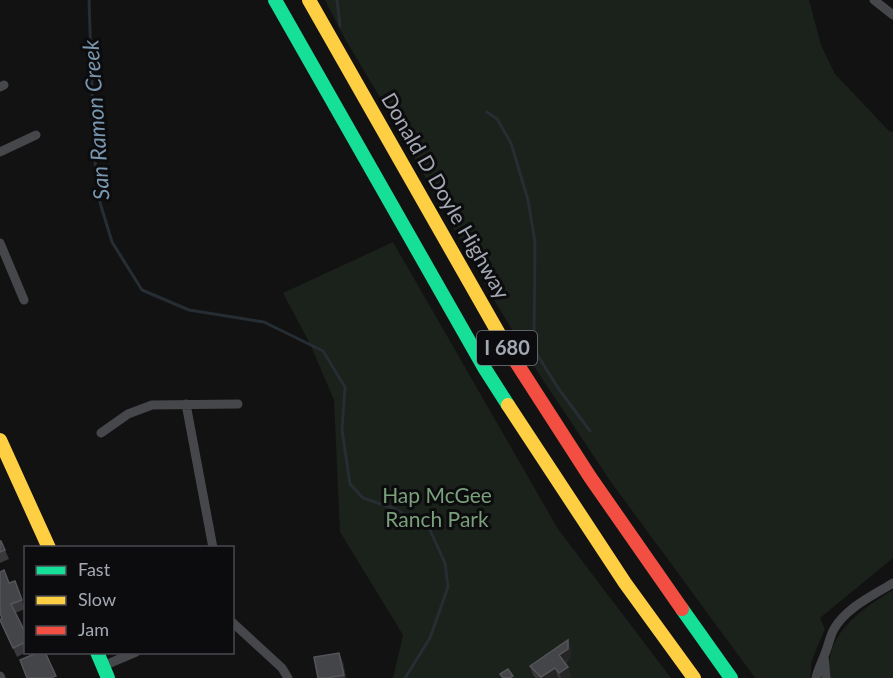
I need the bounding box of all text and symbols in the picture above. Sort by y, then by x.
water label: San Ramon Creek [76,39,115,201]
street label: Donald D Doyle Highway [377,88,516,303]
road number: I 680 [477,331,537,365]
park label: Hap McGee Ranch Park [382,482,492,531]
legend [24,546,234,654]
text: Fast [78,558,111,580]
text: Slow [78,588,116,610]
text: Jam [78,618,109,640]

